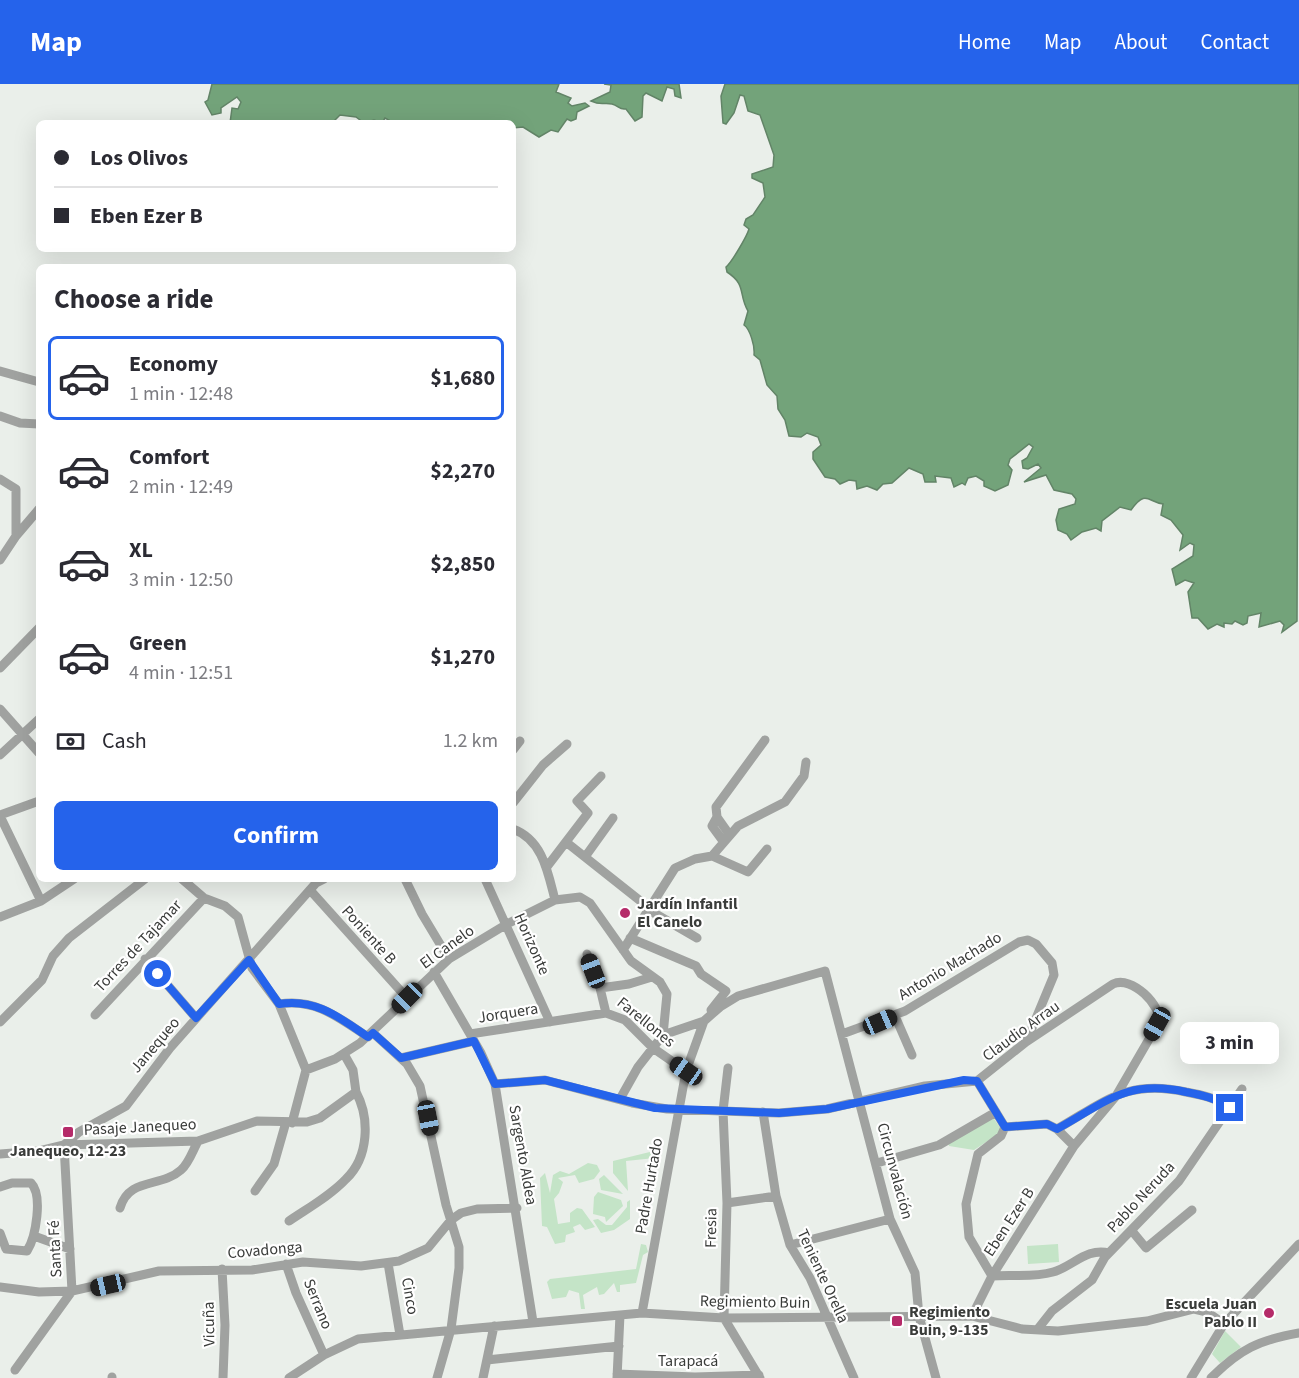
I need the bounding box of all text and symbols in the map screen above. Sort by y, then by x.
text: Map [30,22,82,62]
text: Home [958,27,1011,57]
text: Map [1044,27,1082,57]
text: About [1115,27,1167,57]
text: Contact [1200,27,1269,57]
text: Los Olivos [90,142,188,174]
text: Eben Ezer B [90,200,203,232]
text: Choose a ride [54,280,214,319]
text: Economy [129,348,218,380]
icon: car [57,351,111,405]
text: $1,680 [430,362,495,394]
text: 1 min · 12:48 [129,380,233,408]
text: Comfort [129,441,210,473]
icon: car [57,444,111,498]
text: $2,270 [430,455,495,487]
text: 2 min · 12:49 [129,473,233,501]
text: XL [129,534,153,566]
icon: car [57,537,111,591]
text: $2,850 [430,548,495,580]
text: 3 min · 12:50 [129,566,233,594]
text: Green [129,627,187,659]
icon: car [57,630,111,684]
text: $1,270 [430,641,495,673]
text: 4 min · 12:51 [129,659,233,687]
icon: cash [54,725,87,758]
text: Cash [102,725,147,757]
text: 1.2 km [443,727,498,755]
button: Confirm [54,801,498,870]
place label: Jardín Infantil El Canelo [637,893,738,933]
street label: Torres de Tajamar [89,895,187,997]
street label: Poniente B [337,901,401,969]
marker: Jardín Infantil El Canelo [618,906,632,920]
street label: Horizonte [509,909,555,979]
street label: El Canelo [415,920,479,974]
street label: Antonio Machado [894,926,1006,1006]
car [578,951,608,991]
route start [144,960,171,987]
car [388,979,426,1017]
street label: Farellones [612,992,680,1052]
street label: Claudio Arrau [978,995,1064,1067]
street label: Jorquera [476,997,540,1029]
car [1140,1004,1174,1044]
car [860,1007,900,1037]
street label: Janequeo [125,1012,185,1078]
callout: 3 min [1180,1021,1280,1063]
text: 3 min [1205,1029,1254,1057]
car [666,1053,706,1089]
route end [1216,1094,1243,1121]
car [416,1099,440,1137]
street label: Sargento Aldea [503,1103,543,1207]
street label: Pasaje Janequeo [83,1113,197,1141]
street label: Circunvalación [872,1120,918,1222]
marker: Janequeo, 12-23 [61,1125,75,1139]
street label: Padre Hurtado [630,1136,668,1236]
place label: Janequeo, 12-23 [10,1140,126,1162]
street label: Pablo Neruda [1102,1156,1180,1238]
street label: Eben Ezer B [978,1183,1040,1261]
street label: Fresia [700,1208,722,1248]
street label: Santa Fé [43,1220,67,1278]
street label: Teniente Orella [792,1225,854,1327]
street label: Covadonga [227,1236,303,1264]
car [88,1272,128,1298]
street label: Serrano [298,1275,338,1333]
street label: Cinco [396,1276,424,1316]
street label: Regimiento Buin [700,1290,810,1314]
place label: Escuela Juan Pablo II [1165,1293,1257,1333]
street label: Vicuña [198,1301,220,1347]
place label: Regimiento Buin, 9-135 [909,1301,990,1341]
marker: Escuela Juan Pablo II [1262,1306,1276,1320]
marker: Regimiento Buin, 9-135 [890,1314,904,1328]
street label: Tarapacá [658,1350,718,1372]

